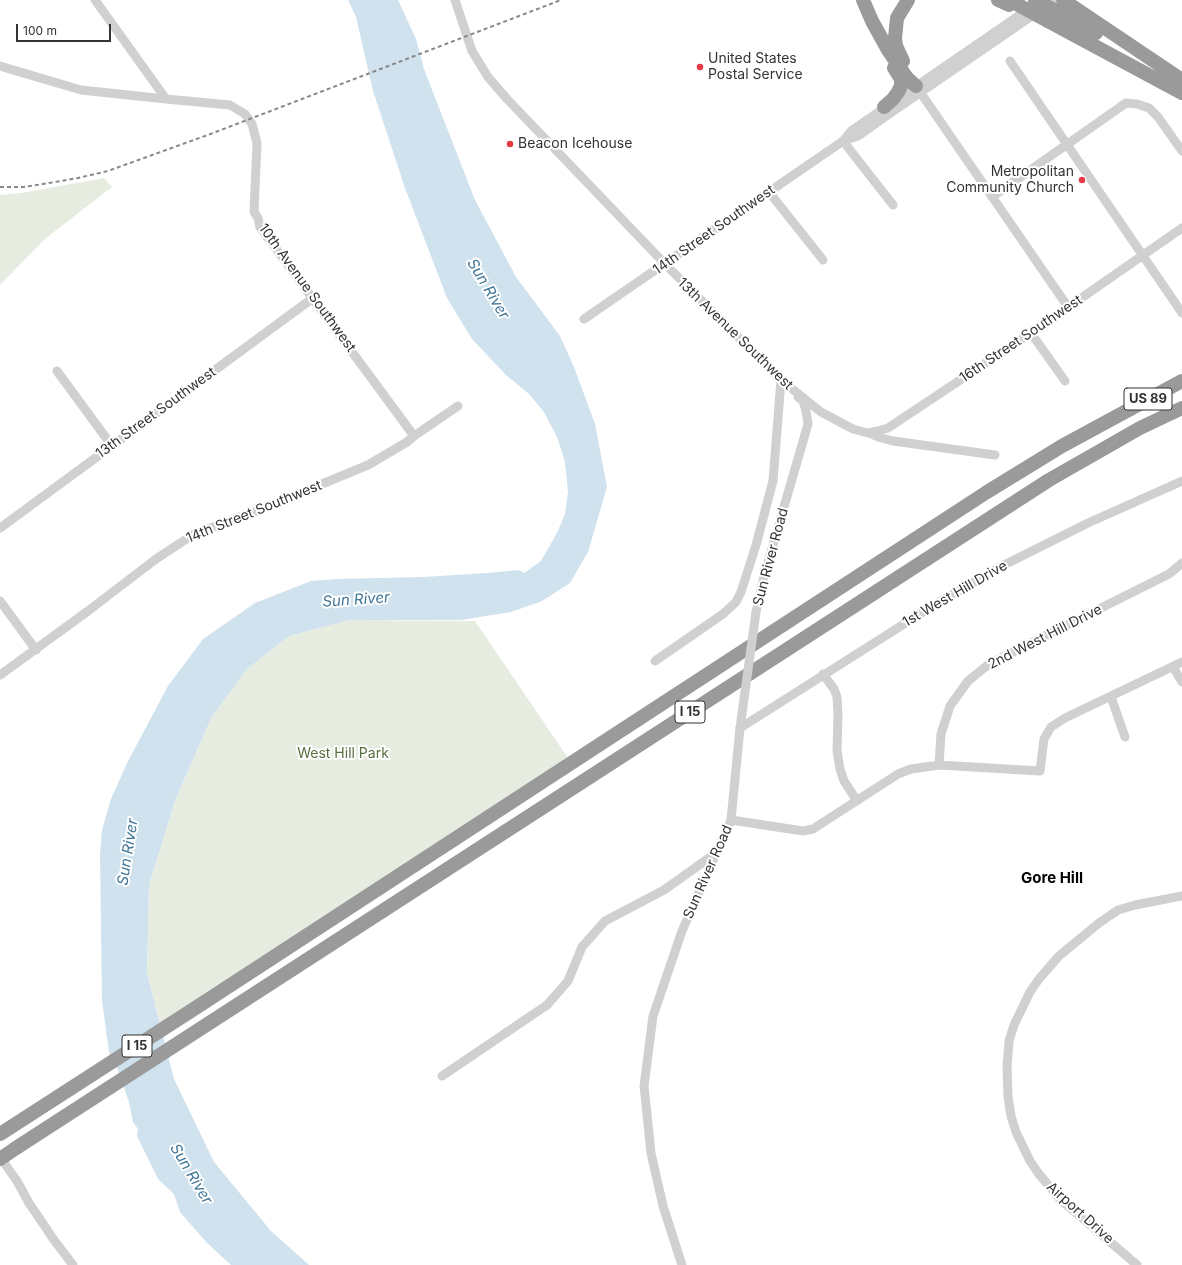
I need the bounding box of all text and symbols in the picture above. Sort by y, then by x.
scale bar [18,16,113,42]
text: 100 m [23,23,57,38]
place label: United States Postal Service [708,51,803,84]
marker: United States Postal Service [695,62,705,72]
place label: Beacon Icehouse [518,136,632,152]
marker: Beacon Icehouse [505,139,515,149]
place label: Metropolitan Community Church [946,164,1074,196]
marker: Metropolitan Community Church [1077,175,1087,185]
street label: 14th Street Southwest [650,182,778,278]
street label: 10th Avenue Southwest [255,221,359,355]
water label: Sun River [463,256,513,322]
street label: 13th Avenue Southwest [674,274,796,394]
street label: 16th Street Southwest [956,292,1086,386]
street label: 13th Street Southwest [93,364,219,462]
road number: US 89 [1124,388,1172,410]
street label: 14th Street Southwest [184,477,324,547]
street label: Sun River Road [750,506,792,608]
street label: 1st West Hill Drive [900,557,1010,631]
water label: Sun River [322,589,390,611]
street label: 2nd West Hill Drive [985,601,1105,673]
road number: I 15 [675,701,705,723]
park label: West Hill Park [297,746,389,762]
water label: Sun River [114,817,142,887]
street label: Sun River Road [680,823,736,921]
district label: Gore Hill [1021,869,1083,887]
road number: I 15 [122,1035,152,1057]
water label: Sun River [166,1141,216,1207]
street label: Airport Drive [1043,1179,1117,1247]

